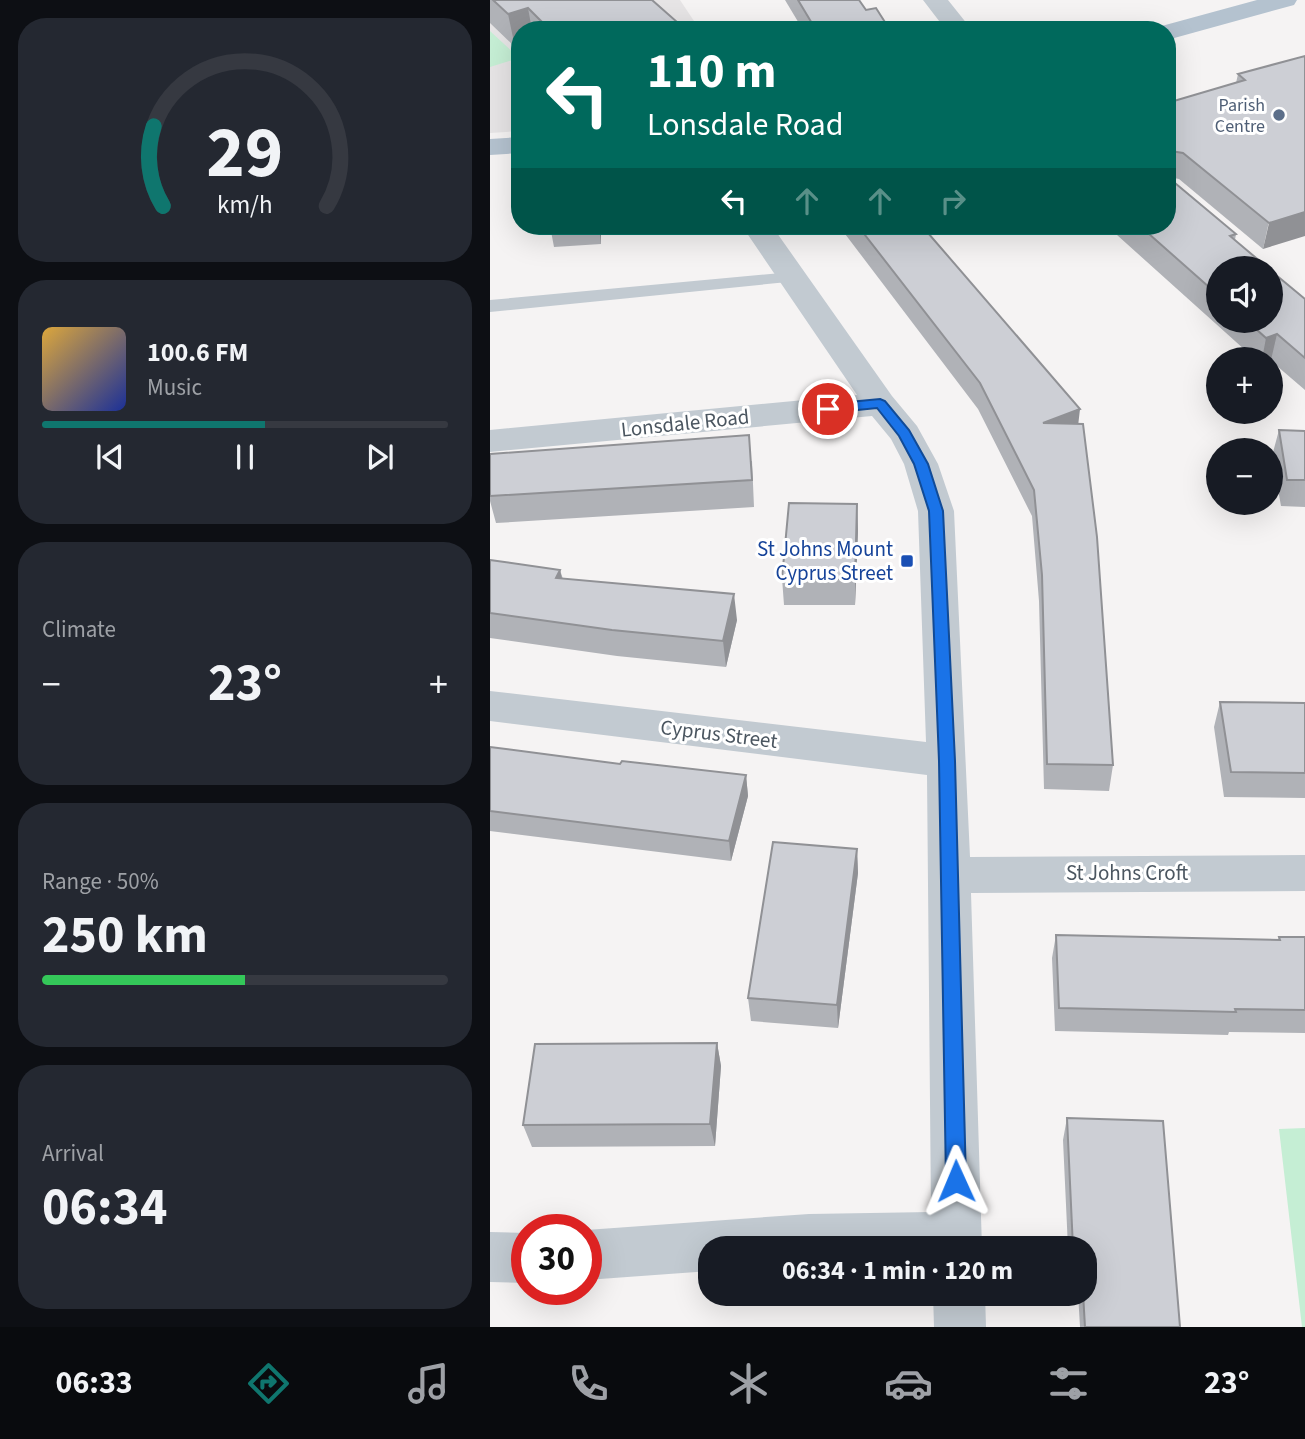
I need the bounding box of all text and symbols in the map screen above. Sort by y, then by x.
text: 110 m [647,37,776,107]
icon: left [532,49,623,140]
place label: Parish Centre [1215,93,1265,139]
text: 29 [207,101,283,205]
text: Lonsdale Road [647,102,843,148]
marker: Parish Centre [1271,107,1287,123]
icon: left [715,182,753,220]
icon: ahead [788,182,826,220]
icon: ahead [861,182,899,220]
icon: right [934,182,972,220]
text: km/h [217,187,273,223]
map controls [1206,256,1283,515]
button: sound [1206,256,1283,333]
text: 100.6 FM [147,334,248,371]
button: + [1206,347,1283,424]
text: Music [147,371,202,404]
pin [798,379,858,439]
icon: arrive [809,390,847,428]
street label: Lonsdale Road [619,401,751,445]
icon: previous [91,438,129,476]
icon: pause [226,438,264,476]
icon: next [361,438,399,476]
button: − [1206,438,1283,515]
place label: St Johns Mount Cyprus Street [757,534,893,588]
marker: St Johns Mount Cyprus Street [899,553,915,569]
text: Climate [42,613,116,646]
text: 23° [208,647,282,721]
text: − [42,658,61,712]
text: + [429,658,448,712]
street label: Cyprus Street [659,712,779,756]
street label: St Johns Croft [1066,858,1189,888]
text: Range · 50% [42,865,159,898]
text: 250 km [42,899,208,973]
text: Arrival [42,1137,104,1170]
position arrow [919,1144,993,1218]
text: 06:34 [42,1171,167,1245]
speed limit sign: 30 [511,1214,602,1305]
text: 06:34 · 1 min · 120 m [782,1252,1013,1289]
icon: directions [244,1359,293,1408]
icon: music [404,1359,453,1408]
icon: phone [564,1359,613,1408]
icon: climate [724,1359,773,1408]
icon: car [884,1359,933,1408]
icon: filters [1044,1359,1093,1408]
text: 06:33 [56,1360,133,1406]
text: 23° [1204,1360,1249,1406]

